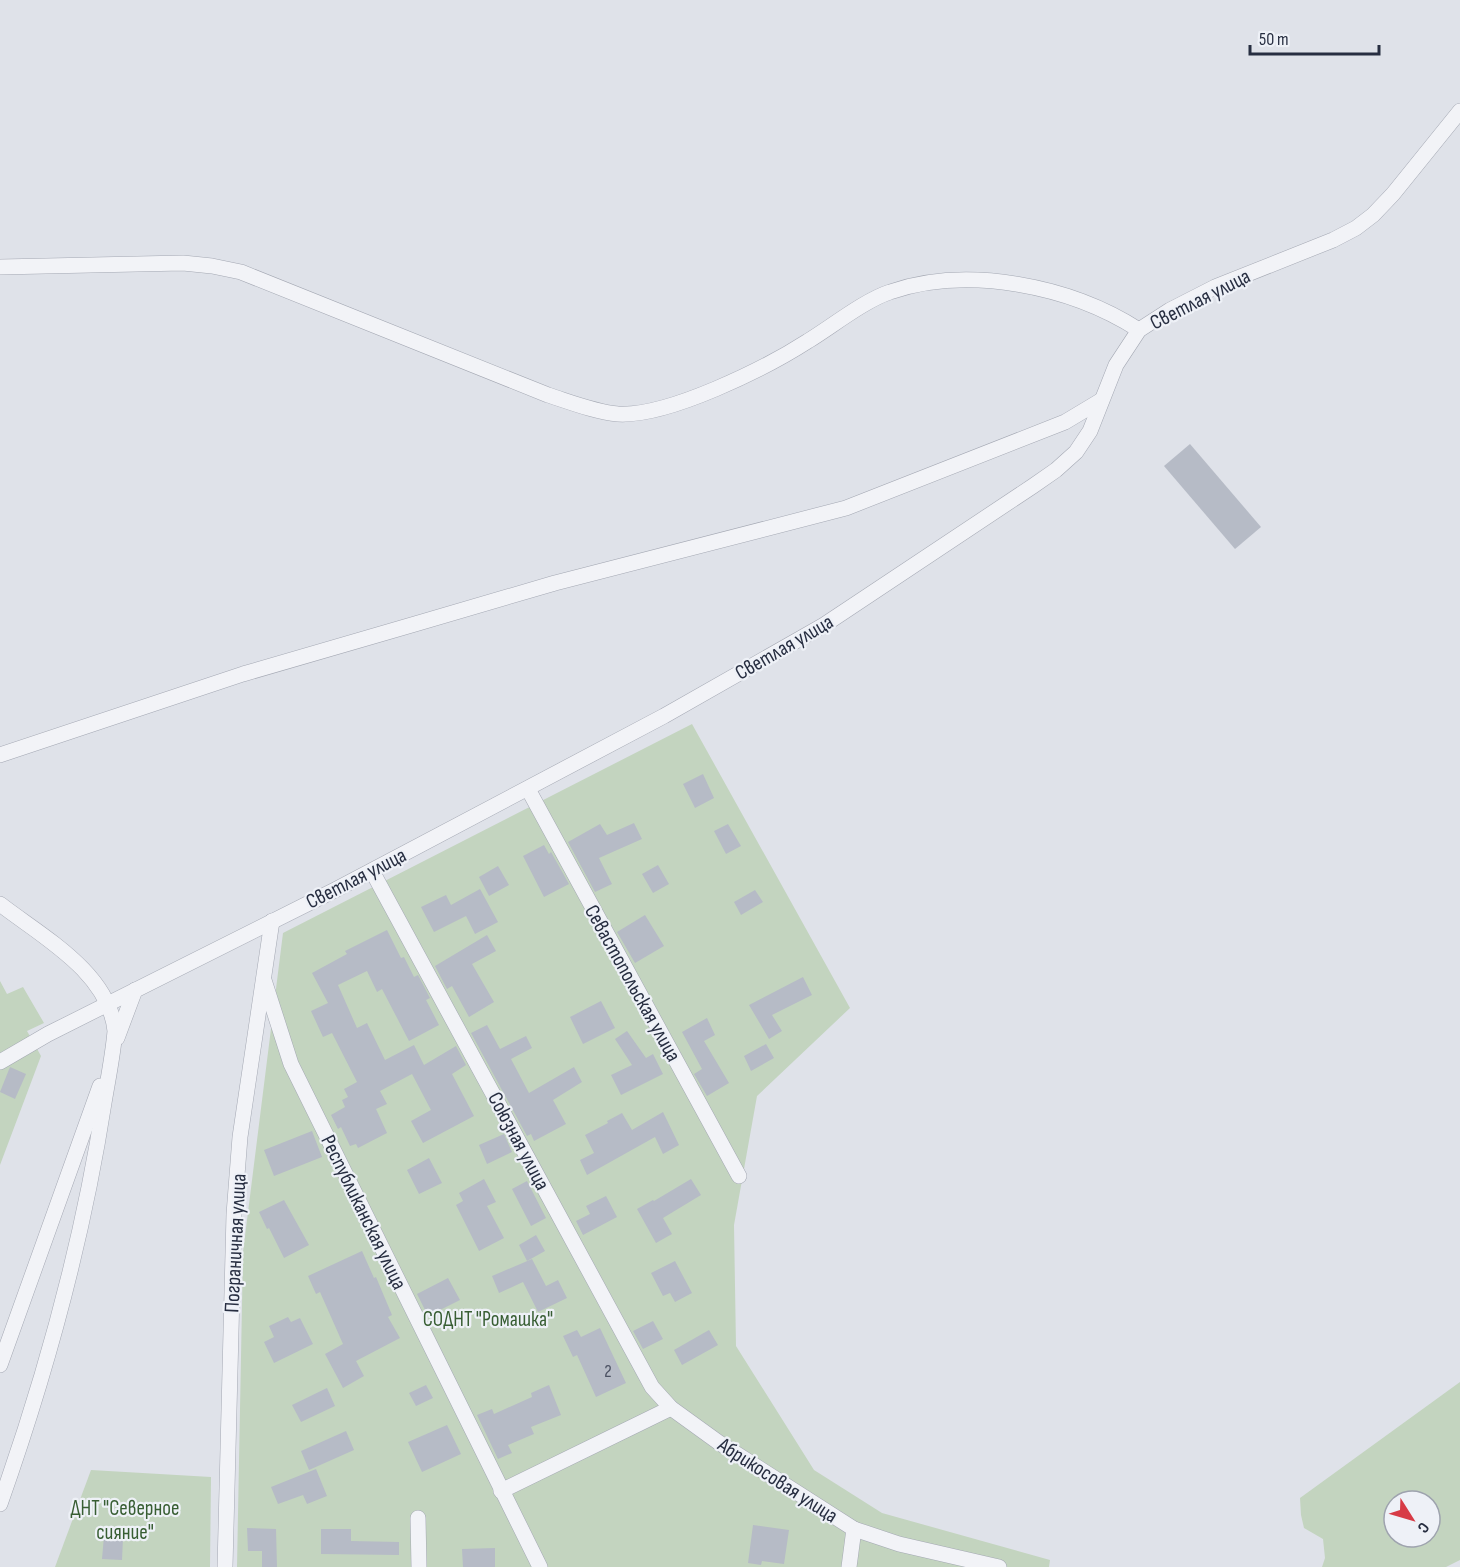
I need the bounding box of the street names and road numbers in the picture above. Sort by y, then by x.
street label: Светлая улица [1146,264,1255,335]
street label: Светлая улица [731,609,838,686]
street label: Светлая улица [302,843,411,914]
street label: Севастопольская улица [579,900,686,1066]
street label: Союзная улица [482,1088,555,1195]
street label: Республиканская улица [315,1131,412,1294]
street label: Пограничная улица [219,1173,252,1313]
street label: Абрикосовая улица [712,1432,842,1528]

